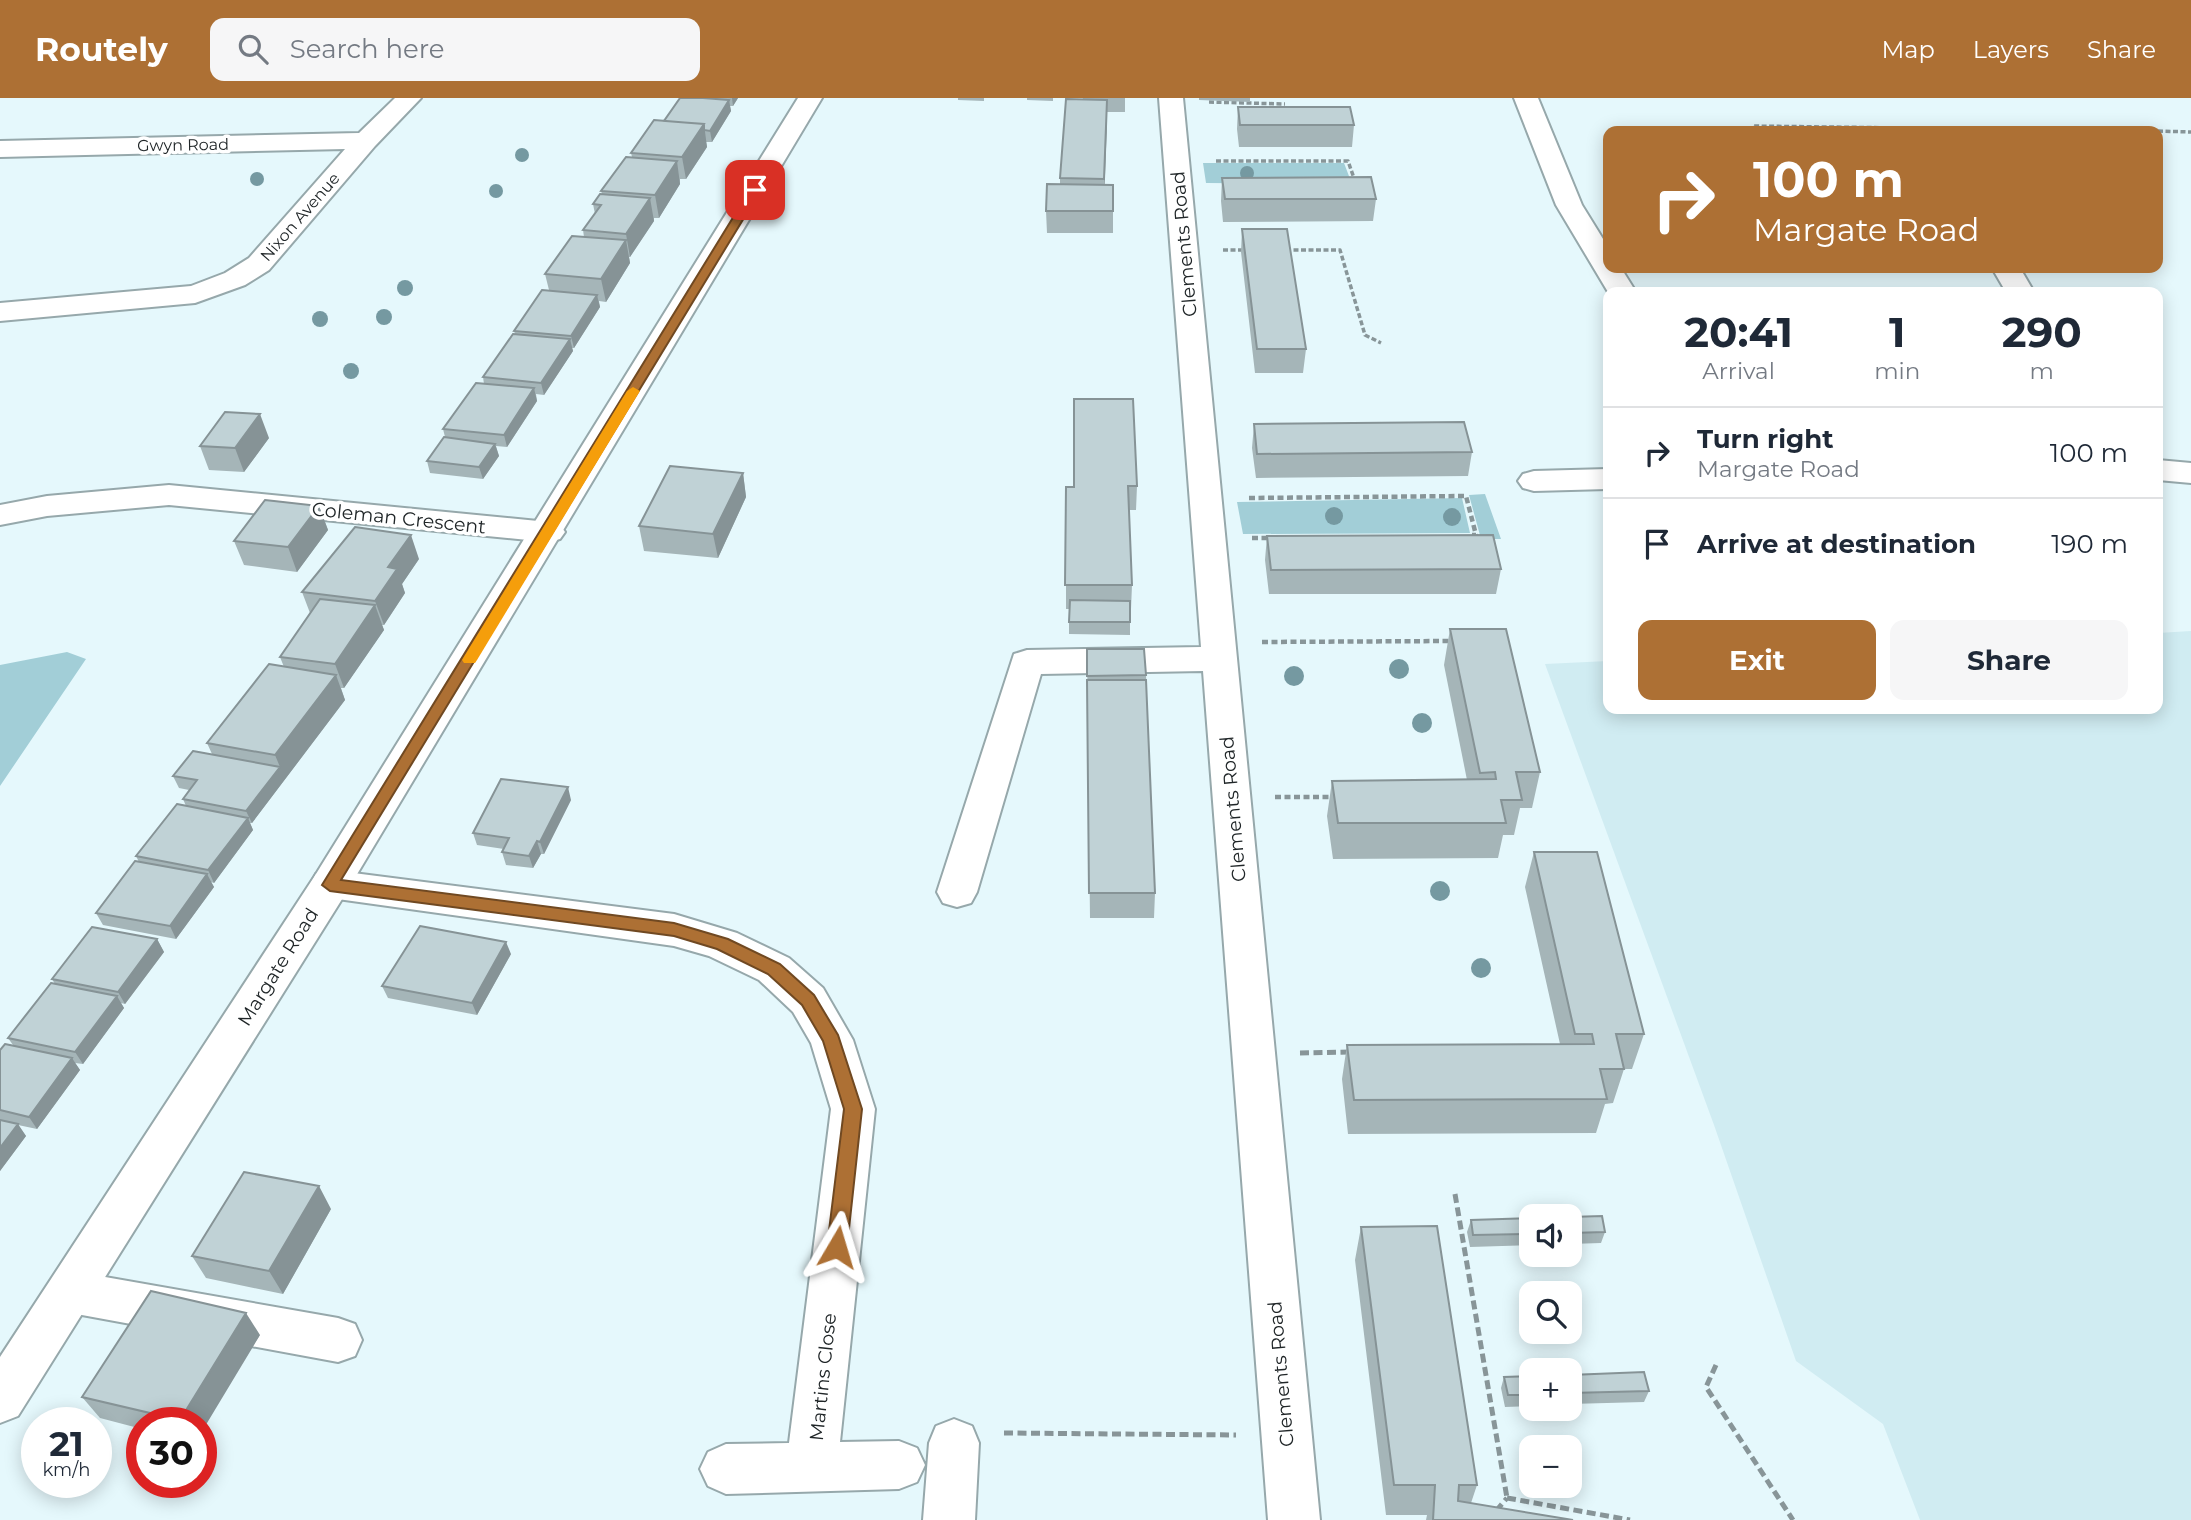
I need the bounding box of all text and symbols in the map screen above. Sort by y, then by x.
search box [210,18,700,81]
text: Routely [35,29,168,69]
icon: search [234,30,272,68]
text: Search here [290,33,445,65]
text: Map [1881,35,1935,64]
text: Layers [1973,35,2049,64]
text: Share [2087,35,2156,64]
street label: Gwyn Road [137,135,229,155]
text: 100 m [1753,150,1904,209]
icon: right [1638,154,1729,245]
pin [725,160,785,220]
street label: Nixon Avenue [256,169,344,265]
street label: Clements Road [1166,170,1202,318]
icon: arrive [736,171,774,209]
text: Margate Road [1753,210,1979,249]
text: 20:41 [1684,306,1793,358]
text: 1 [1889,306,1906,358]
text: 290 [2002,306,2082,358]
text: Arrival [1702,357,1775,385]
text: min [1874,357,1920,385]
text: m [2029,357,2054,385]
text: Turn right [1697,423,1833,455]
icon: right [1638,434,1676,472]
text: 100 m [2050,437,2128,469]
text: Margate Road [1697,455,1860,483]
street label: Coleman Crescent [311,497,487,539]
icon: arrive [1638,525,1676,563]
text: Arrive at destination [1697,528,1976,560]
text: 190 m [2051,528,2128,560]
button: Exit [1638,620,1876,700]
button: Share [1890,620,2128,700]
street label: Clements Road [1215,735,1251,883]
street label: Margate Road [233,904,323,1030]
map controls [1519,1204,1582,1498]
button: sound [1519,1204,1582,1267]
position arrow [800,1210,874,1284]
button: search [1519,1281,1582,1344]
street label: Clements Road [1263,1300,1299,1448]
street label: Martins Close [805,1312,841,1442]
button: + [1519,1358,1582,1421]
speed limit sign: 30 [126,1407,217,1498]
text: 21 [49,1422,84,1465]
button: − [1519,1435,1582,1498]
text: km/h [42,1459,91,1481]

